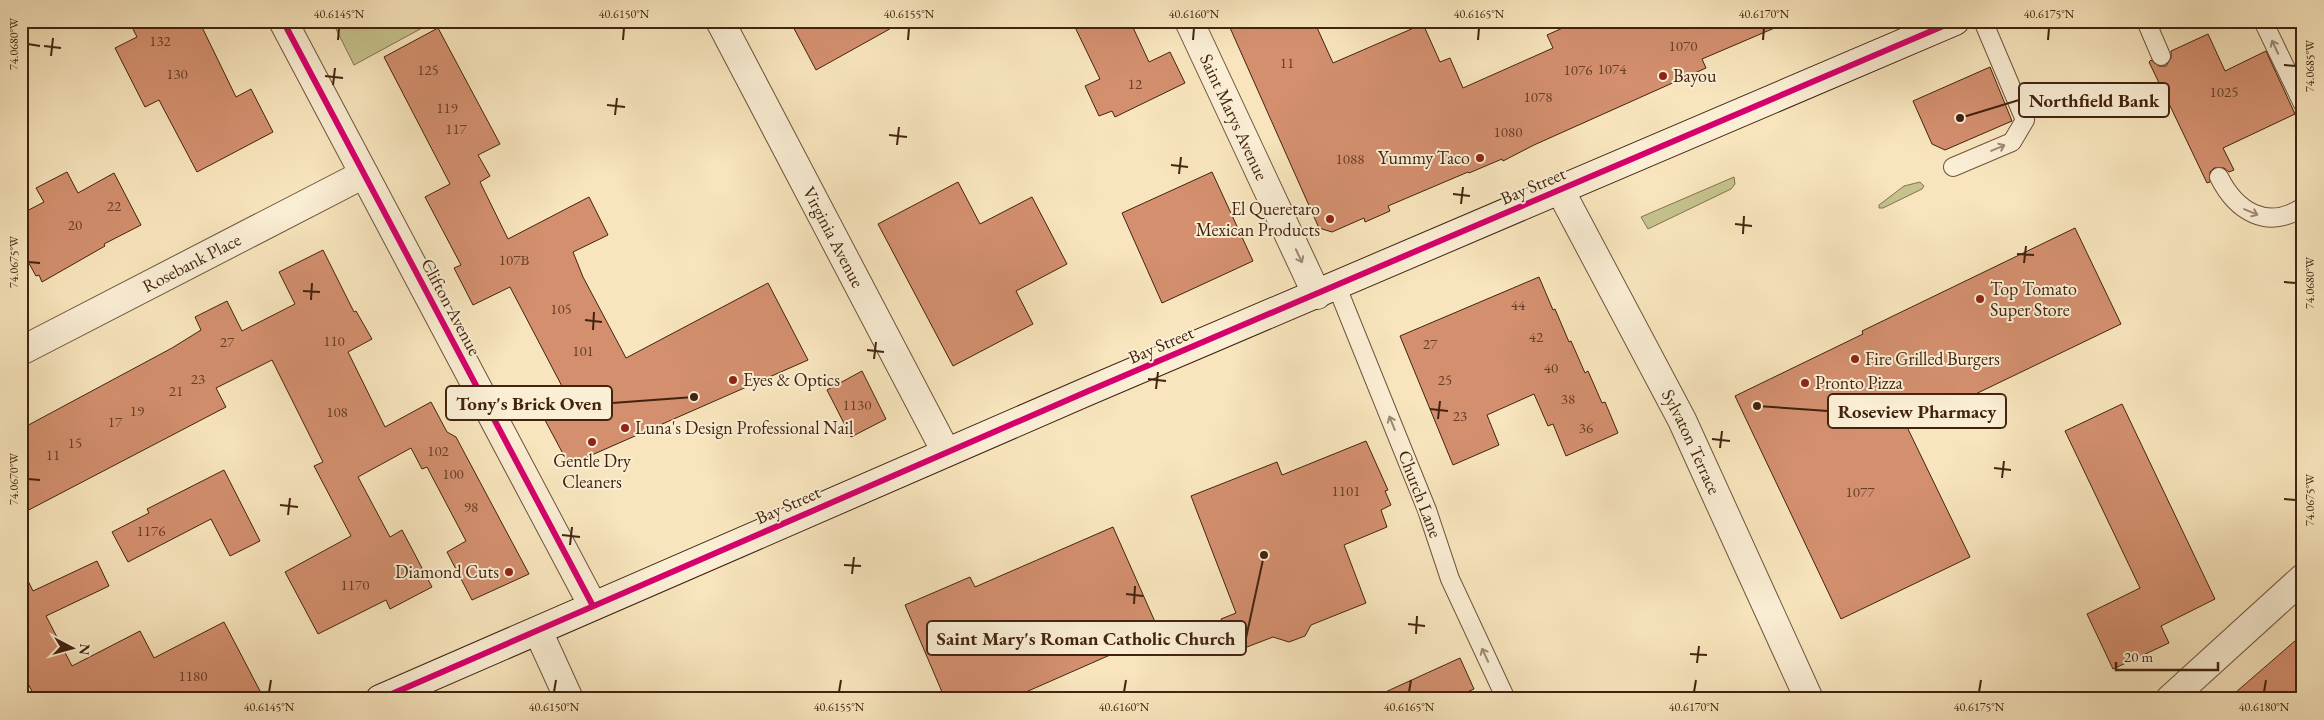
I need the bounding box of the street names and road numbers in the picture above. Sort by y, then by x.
street label: Saint Marys Avenue [1195,50,1274,184]
street label: Bay Street [1497,161,1569,210]
street label: Virginia Avenue [798,182,870,291]
street label: Rosebank Place [138,228,245,297]
street label: Clifton Avenue [416,254,487,359]
street label: Bay Street [1125,320,1197,369]
street label: Sylvaton Terrace [1657,385,1726,498]
street label: Church Lane [1393,447,1448,541]
street label: Bay Street [752,480,824,529]

